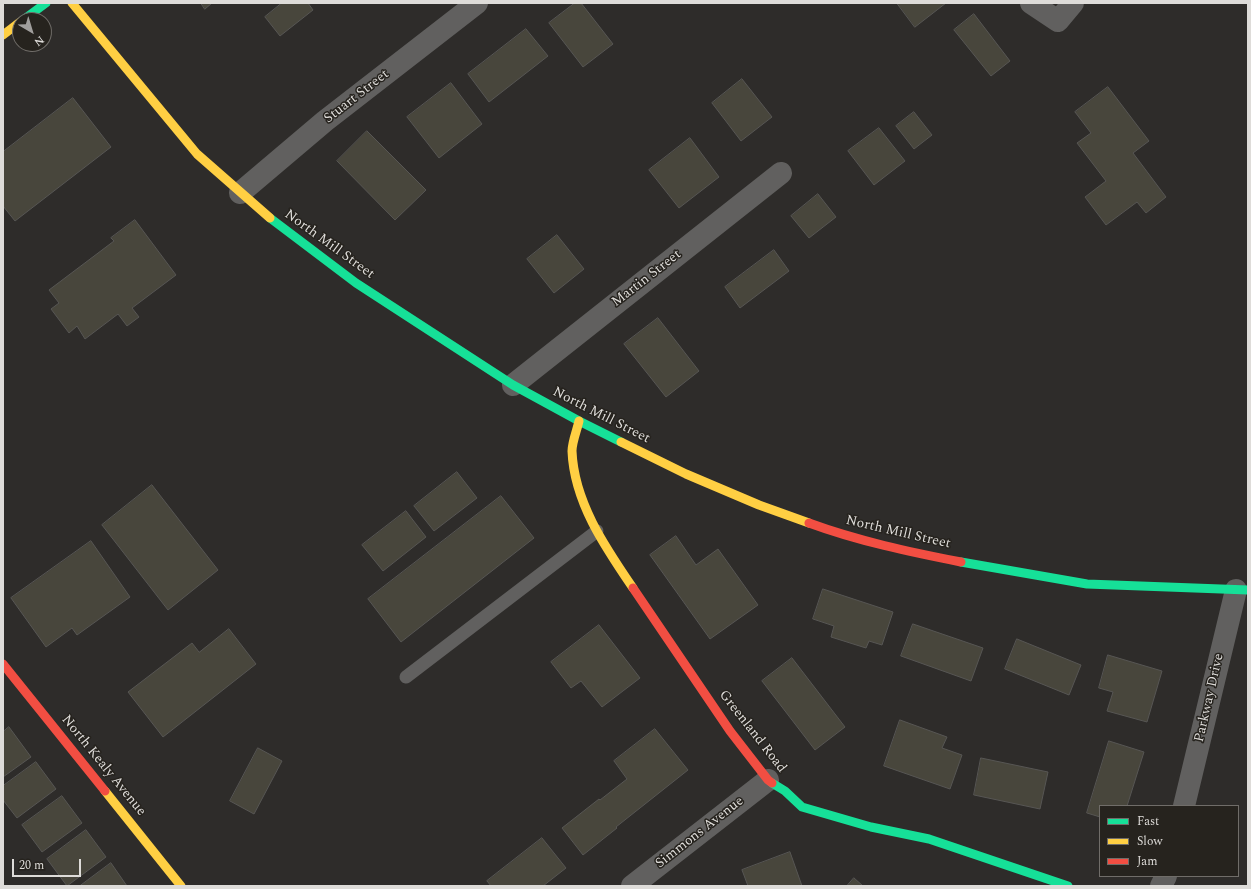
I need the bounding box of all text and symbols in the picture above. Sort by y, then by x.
north arrow [12,12,52,52]
text: N [30,32,48,51]
street label: Stuart Street [321,66,393,128]
street label: North Mill Street [281,207,377,283]
street label: Martin Street [609,247,685,311]
street label: North Mill Street [549,384,653,448]
street label: North Mill Street [844,513,952,553]
street label: Parkway Drive [1192,652,1228,744]
street label: Greenland Road [715,687,789,777]
street label: North Kealy Avenue [57,712,149,820]
street label: Simmons Avenue [653,793,747,873]
legend [1099,805,1239,877]
text: Fast [1137,812,1159,831]
text: Slow [1137,832,1162,851]
scale bar [14,851,83,877]
text: Jam [1137,852,1158,871]
text: 20 m [19,856,44,875]

